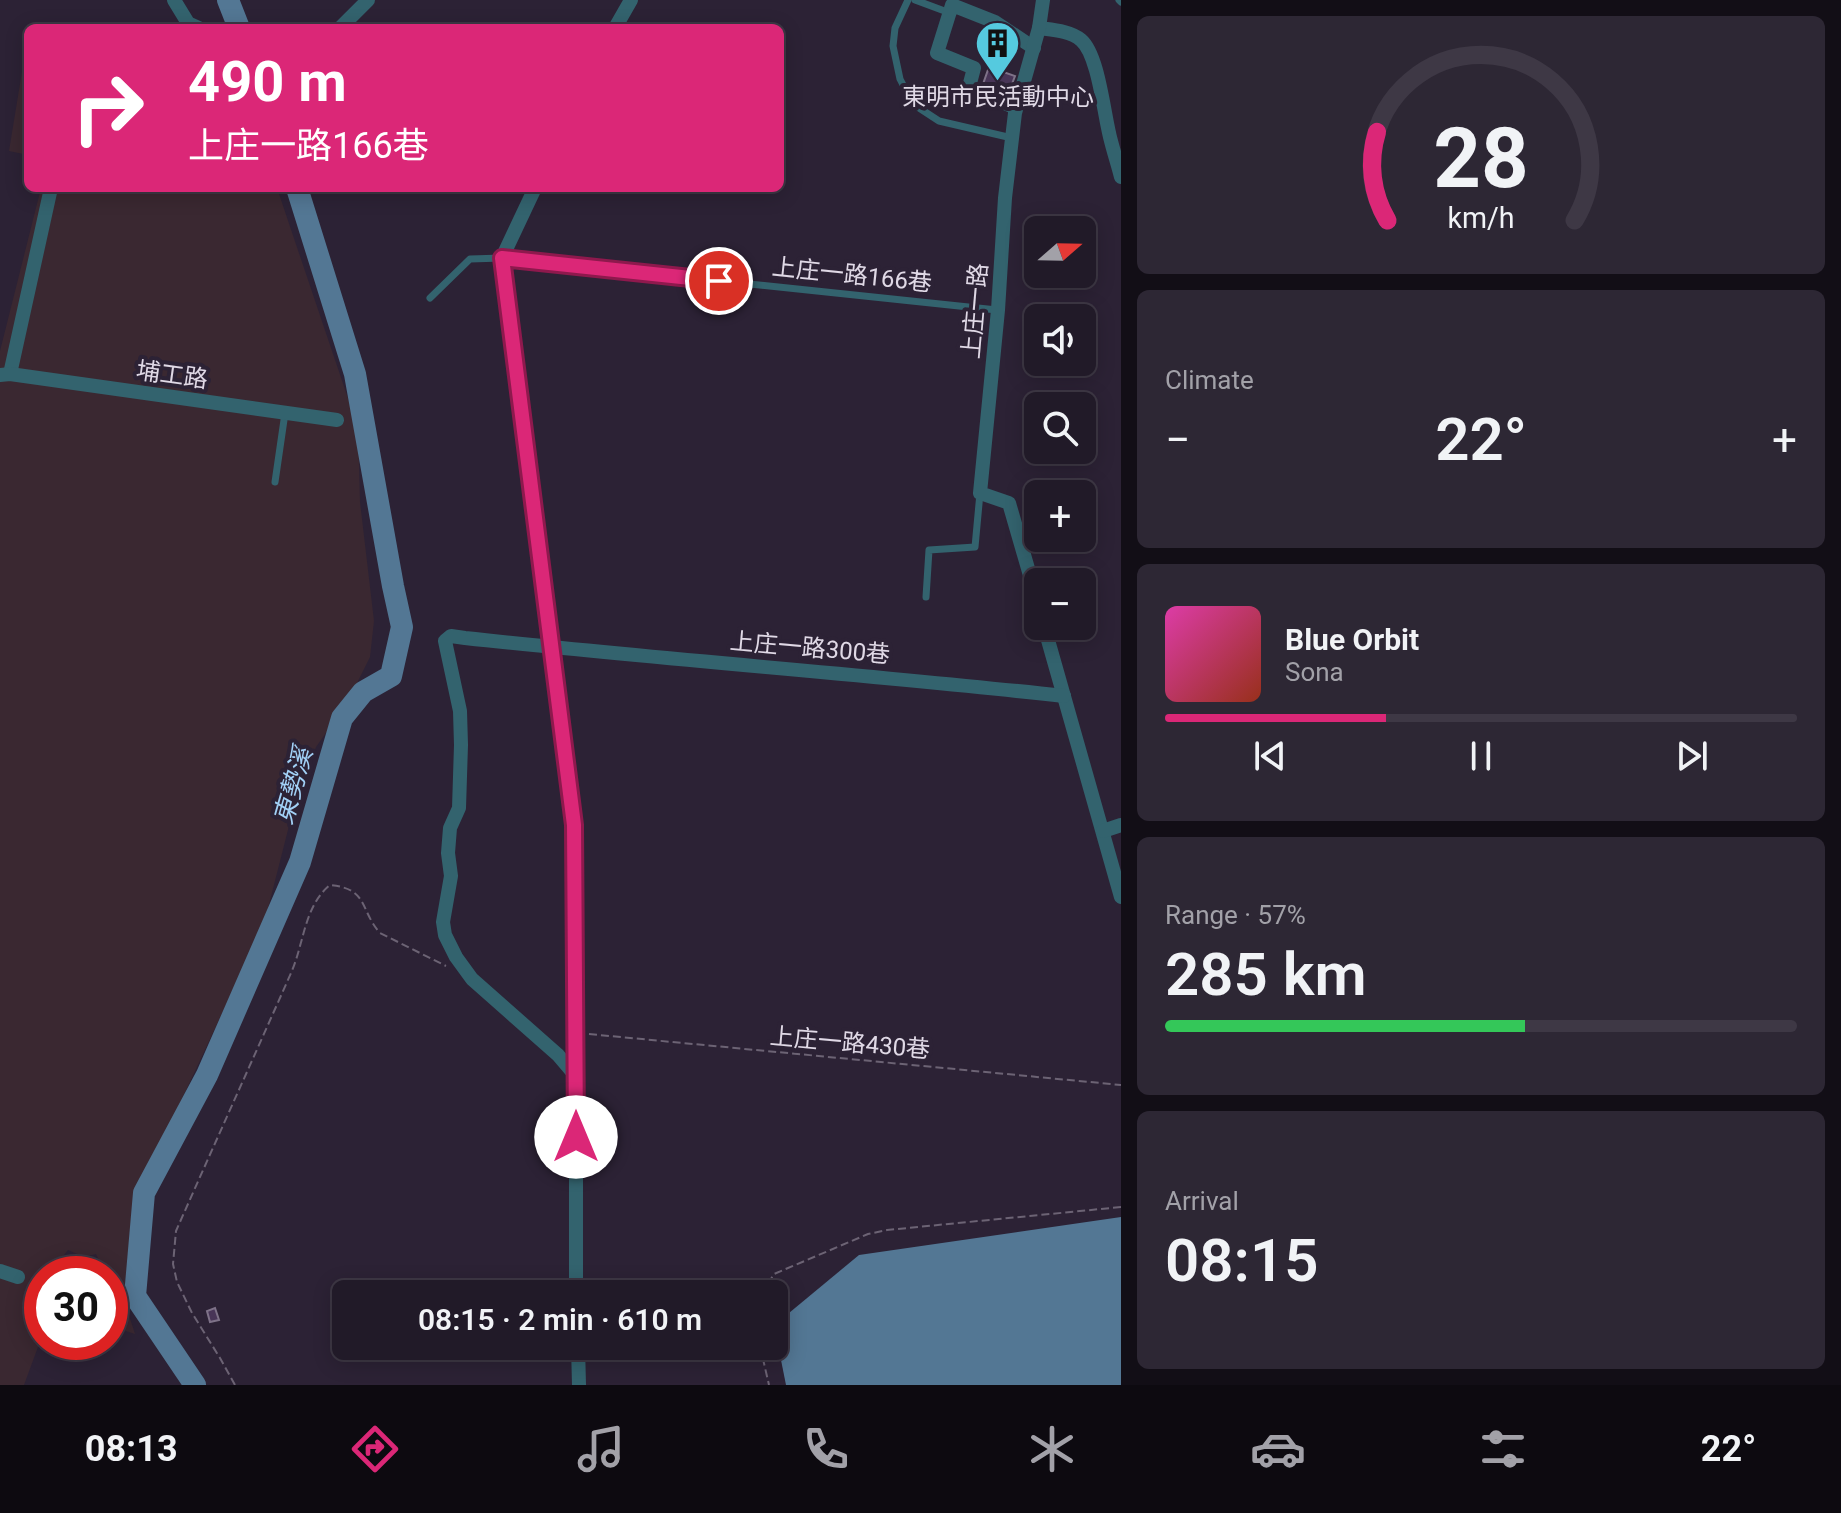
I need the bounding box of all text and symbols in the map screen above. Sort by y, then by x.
building icon: 東明市民活動中心 [974,19,1022,82]
text: 490 m [188,49,347,115]
icon: right [56,56,160,160]
place label: 東明市民活動中心 [902,83,1094,111]
text: 28 [1433,109,1529,206]
text: 上庄一路166巷 [188,125,429,167]
text: km/h [1447,201,1515,235]
north arrow [1024,216,1096,288]
map controls [1024,216,1096,640]
pin [685,247,753,315]
street label: 上庄一路166巷 [771,253,933,297]
icon: arrive [697,259,741,303]
street label: 上庄一路 [957,262,993,360]
button: sound [1024,304,1096,376]
street label: 埔工路 [134,356,210,394]
text: Climate [1165,365,1254,395]
button: search [1024,392,1096,464]
text: 22° [1435,404,1527,475]
text: − [1165,414,1190,466]
text: + [1772,414,1797,466]
button: + [1024,480,1096,552]
button: − [1024,568,1096,640]
text: Blue Orbit [1285,622,1419,657]
street label: 上庄一路300巷 [729,627,891,669]
text: Sona [1285,657,1344,687]
icon: previous [1248,734,1292,778]
icon: pause [1459,734,1503,778]
icon: next [1670,734,1714,778]
water label: 東勢溪 [268,741,319,828]
text: Range · 57% [1165,900,1306,930]
text: 285 km [1165,939,1367,1010]
street label: 上庄一路430巷 [769,1022,931,1064]
position arrow [534,1095,618,1179]
text: Arrival [1165,1186,1239,1216]
text: 08:15 [1165,1225,1318,1296]
speed limit sign: 30 [24,1256,128,1360]
text: 08:15 · 2 min · 610 m [418,1302,702,1337]
icon: directions [347,1421,403,1477]
icon: music [573,1421,629,1477]
icon: phone [798,1421,854,1477]
icon: climate [1024,1421,1080,1477]
icon: car [1250,1421,1306,1477]
icon: filters [1475,1421,1531,1477]
text: 08:13 [85,1428,178,1470]
text: 22° [1701,1428,1756,1470]

